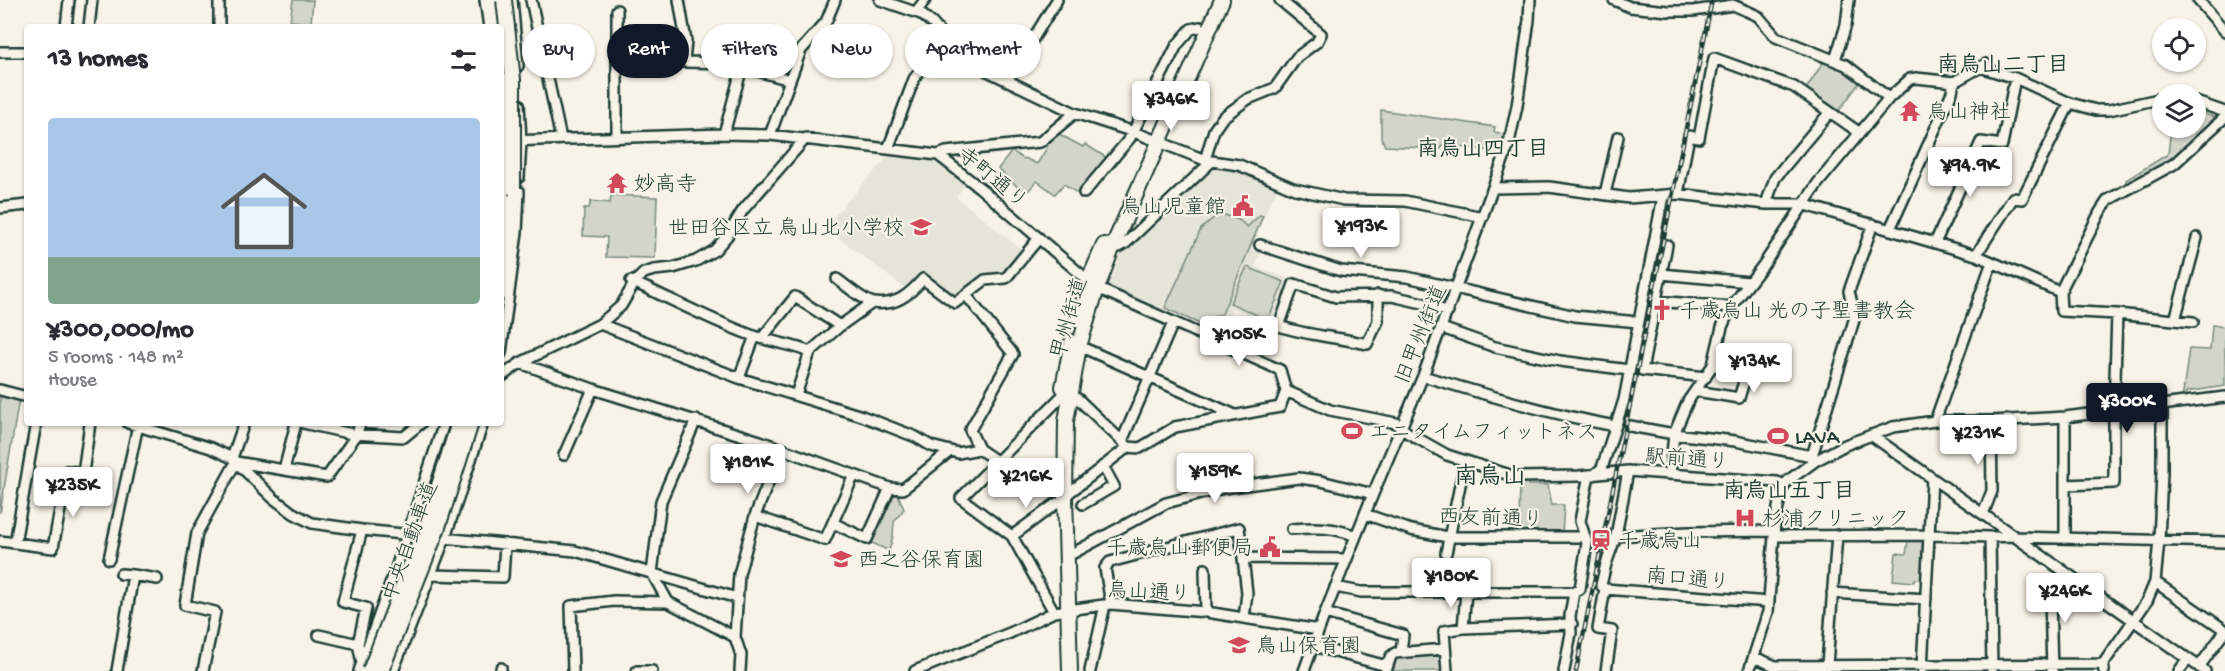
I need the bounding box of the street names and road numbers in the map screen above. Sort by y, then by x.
street label: 寺町通り [950,143,1032,216]
street label: 甲州街道 [1047,275,1095,363]
street label: 旧甲州街道 [1391,282,1455,389]
street label: 駅前通り [1644,445,1730,477]
street label: 中央自動車道 [377,478,446,606]
street label: 西友前通り [1438,505,1544,535]
street label: 南口通り [1645,563,1731,598]
street label: 烏山通り [1106,579,1191,609]

